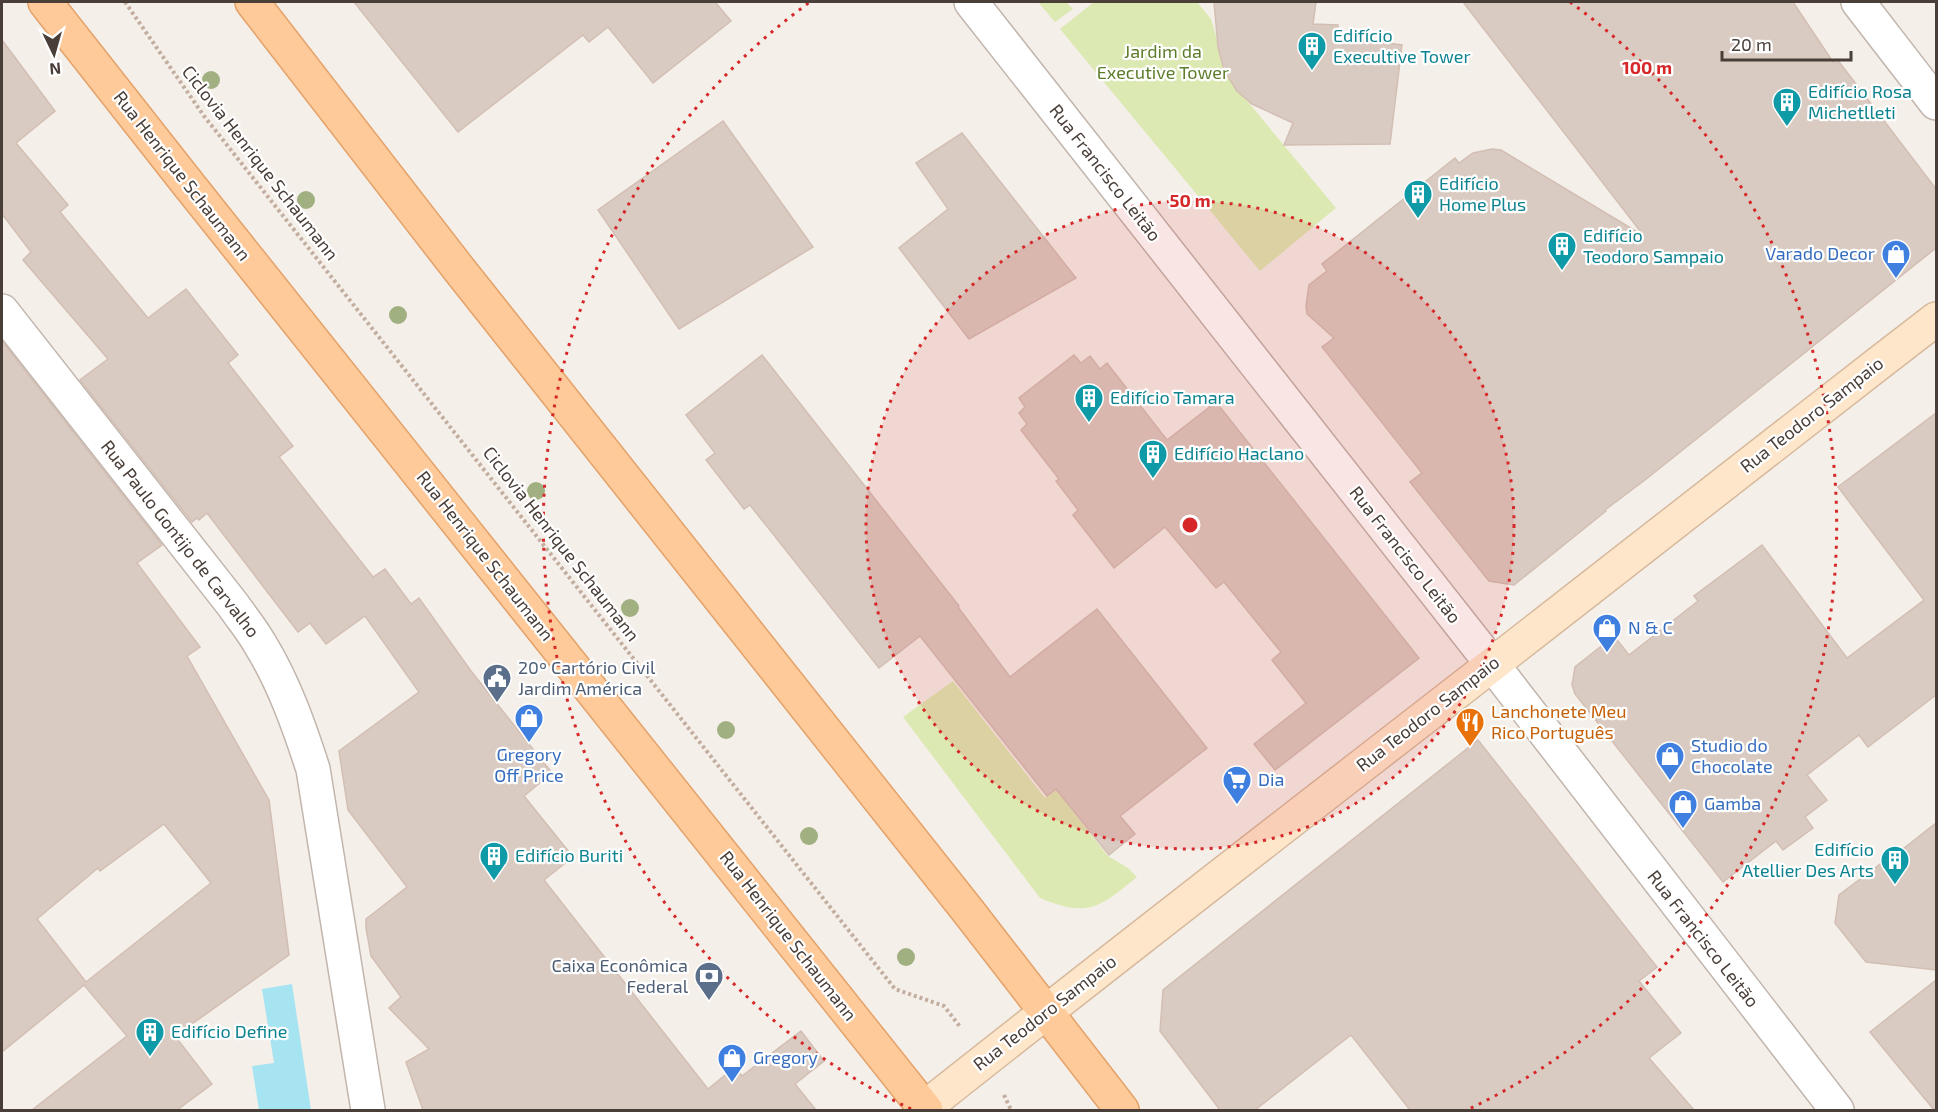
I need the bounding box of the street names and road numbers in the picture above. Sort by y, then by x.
street label: Ciclovia Henrique Schaumann [178,61,344,264]
street label: Rua Henrique Schaumann [110,86,256,265]
street label: Rua Francisco Leitão [1045,99,1166,245]
street label: Rua Teodoro Sampaio [1735,351,1887,477]
street label: Rua Paulo Gontijo de Carvalho [97,435,265,641]
street label: Ciclovia Henrique Schaumann [479,442,645,645]
street label: Rua Henrique Schaumann [413,466,559,645]
street label: Rua Francisco Leitão [1345,481,1466,627]
street label: Rua Teodoro Sampaio [1351,650,1503,776]
street label: Rua Henrique Schaumann [716,846,862,1025]
street label: Rua Francisco Leitão [1643,865,1764,1011]
street label: Rua Teodoro Sampaio [968,949,1120,1075]

